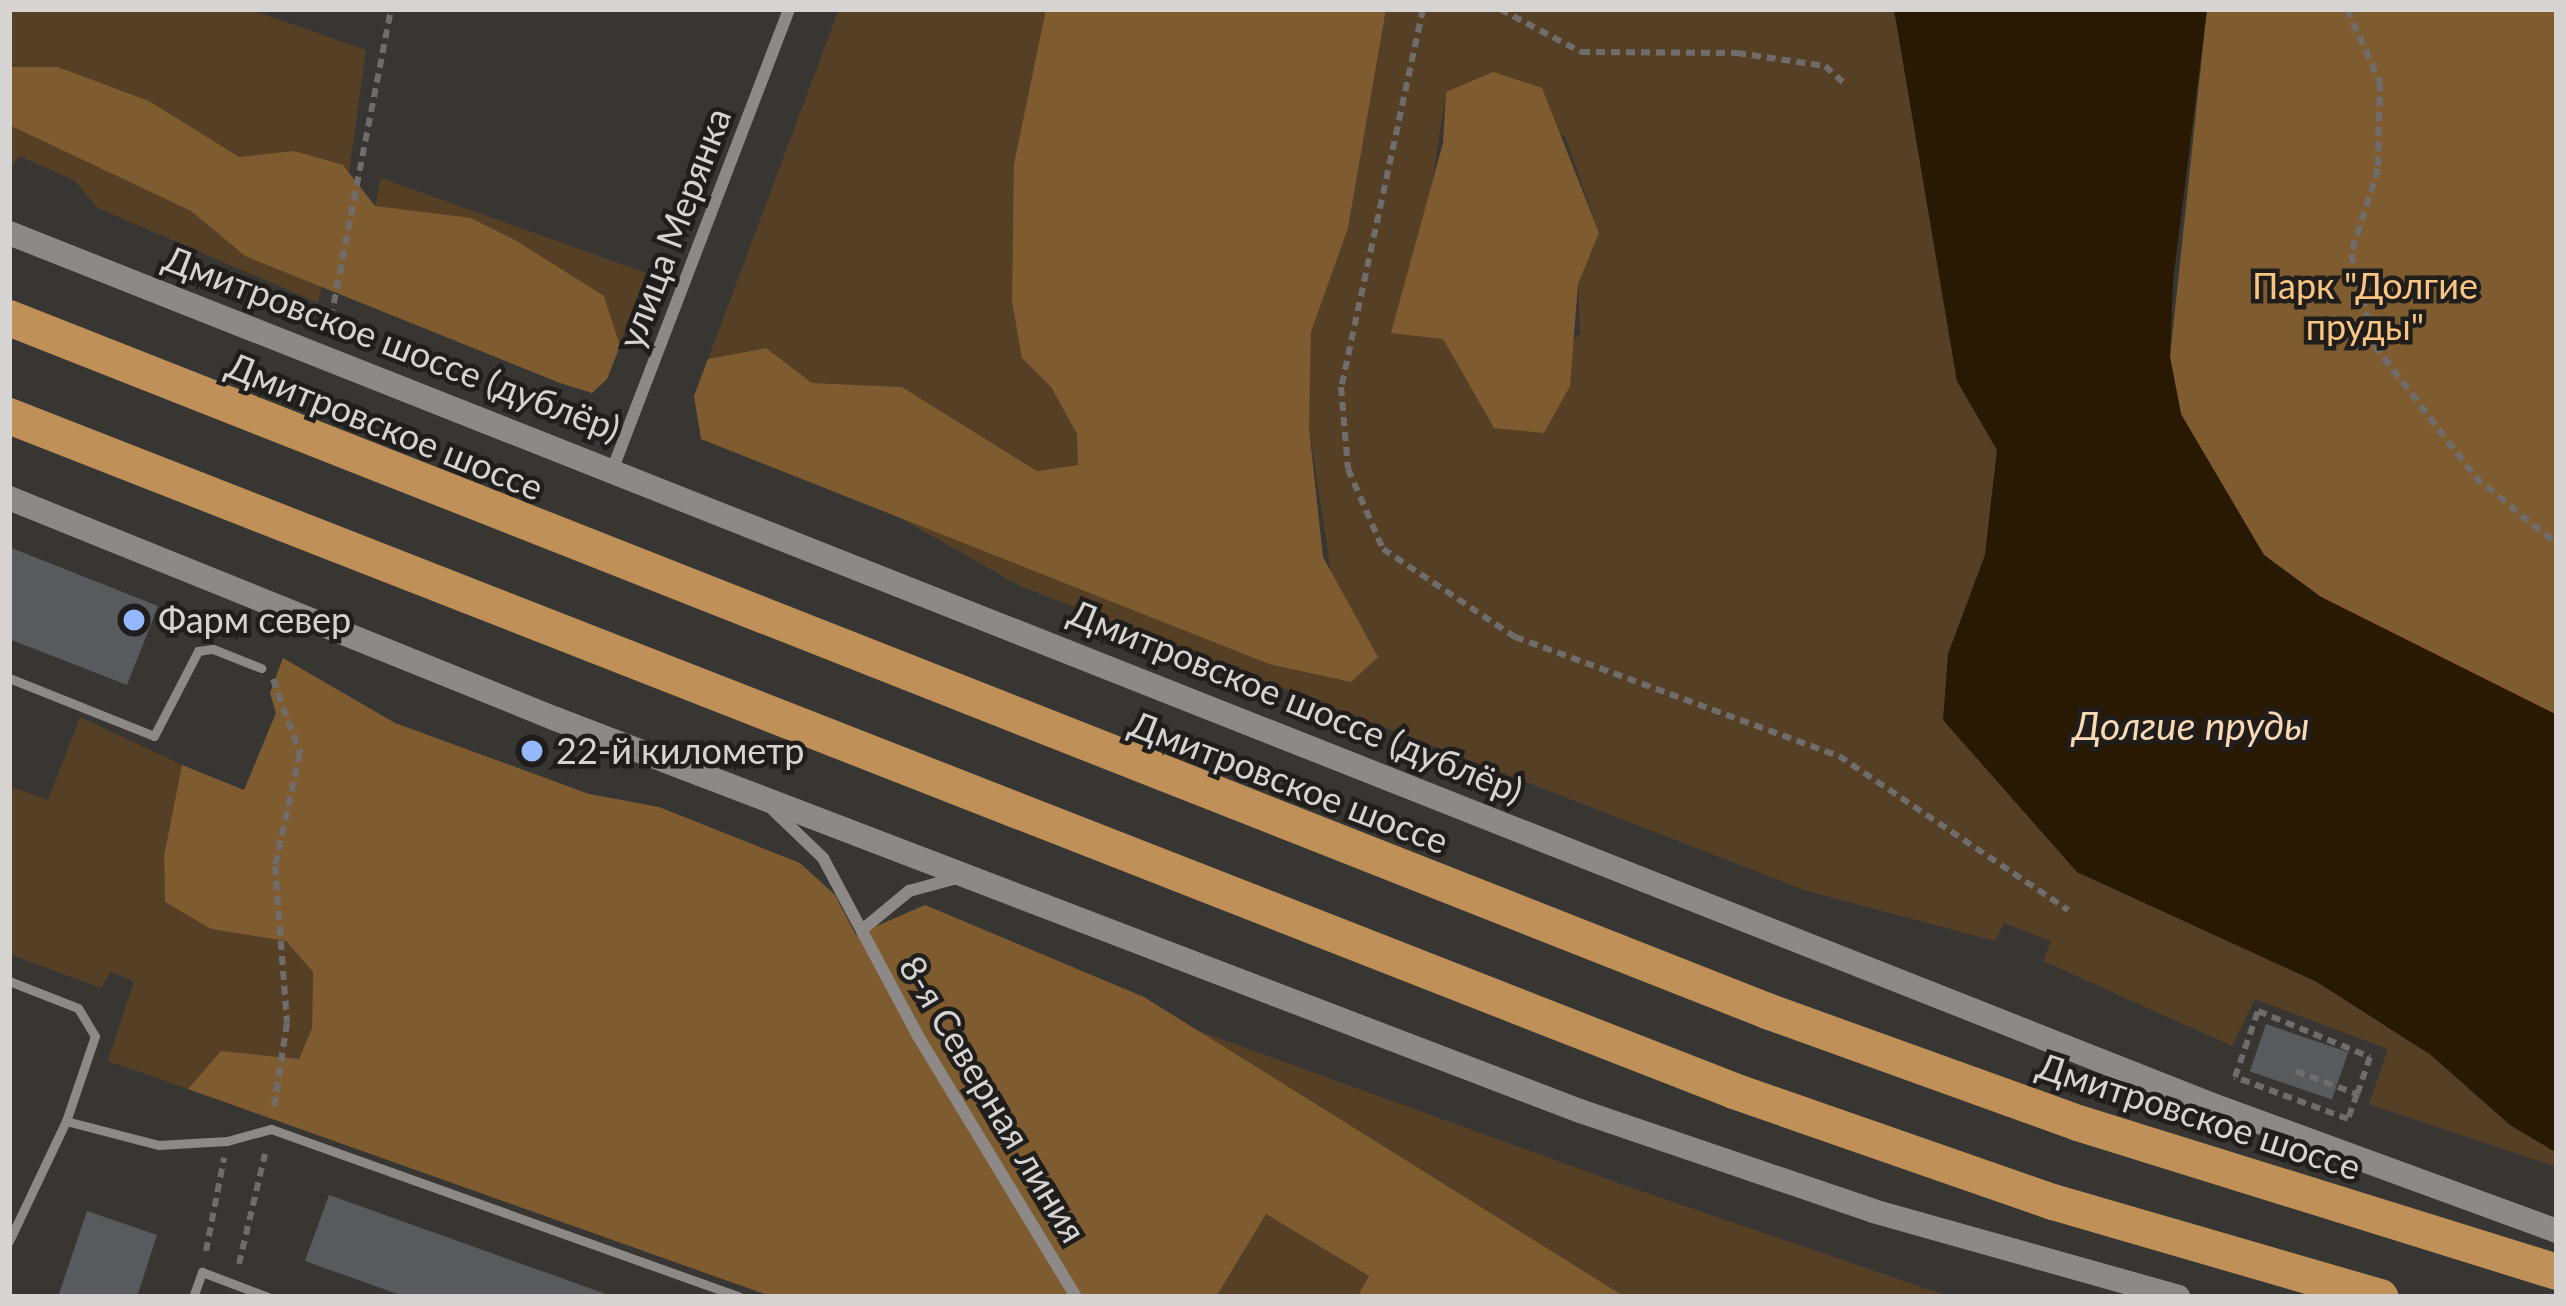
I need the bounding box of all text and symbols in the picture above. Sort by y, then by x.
street label: улица Мерянка [608,102,740,354]
street label: Дмитровское шоссе (дублёр) [158,236,626,450]
park label: Парк "Долгие пруды" [2252,263,2478,348]
street label: Дмитровское шоссе [221,343,549,509]
street label: Дмитровское шоссе (дублёр) [1063,590,1529,812]
place label: Фарм север [158,598,351,642]
marker: Фарм север [121,607,147,633]
street label: Дмитровское шоссе [1124,701,1454,863]
water label: Долгие пруды [2073,702,2309,748]
place label: 22-й километр [556,729,804,773]
marker: 22-й километр [519,738,545,764]
street label: 8-я Северная линия [890,948,1096,1250]
street label: Дмитровское шоссе [2032,1043,2366,1189]

